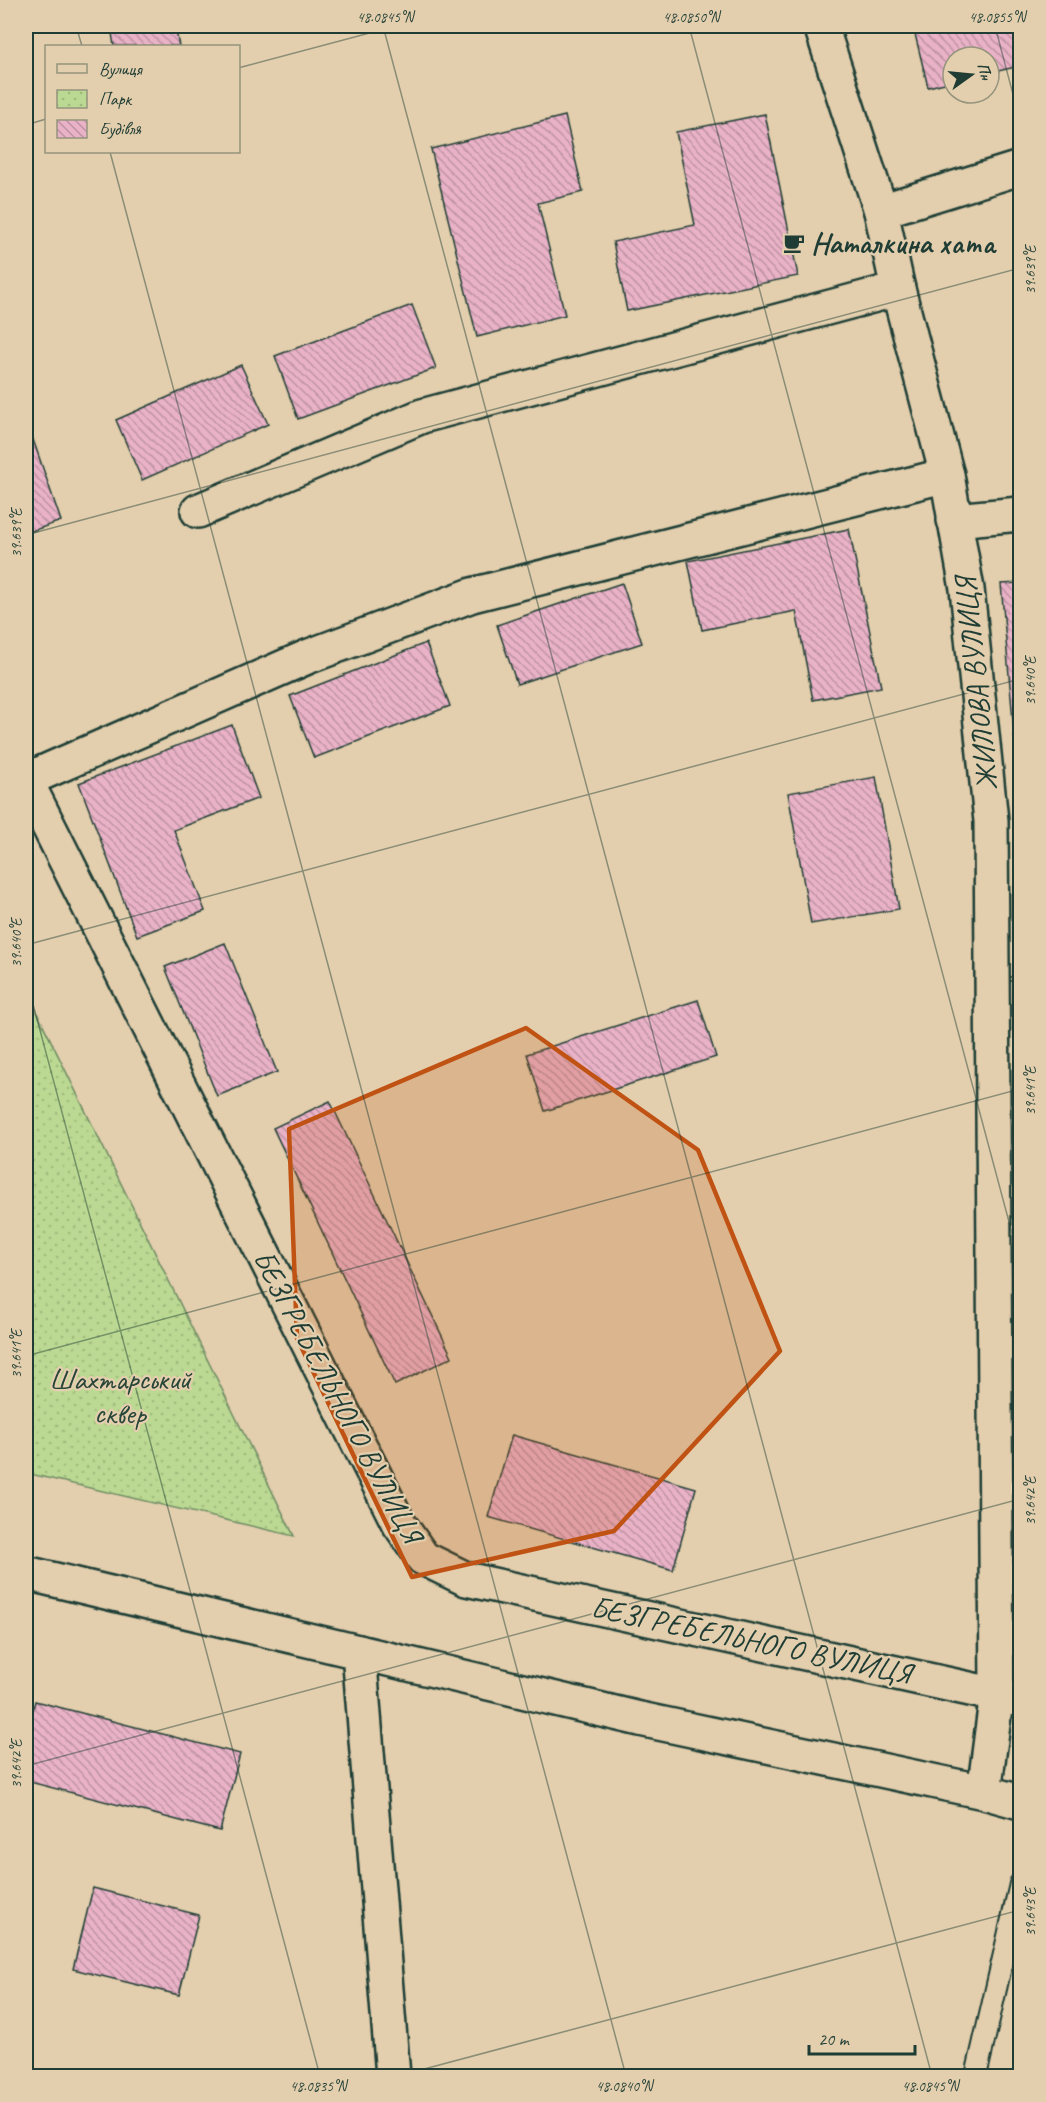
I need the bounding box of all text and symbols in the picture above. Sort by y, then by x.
text: 48.0845°N [357,8,416,27]
text: 48.0850°N [663,8,722,27]
text: 48.0855°N [969,8,1028,27]
legend [45,45,240,153]
north arrow [941,45,1001,105]
text: Вулиця [99,58,143,80]
text: Пн [973,61,997,83]
text: Парк [99,88,133,110]
text: Будівля [99,118,142,140]
place label: Наталкина хата [811,224,997,262]
cafe icon: Наталкина хата [782,231,806,255]
text: 39.639°E [1021,243,1040,294]
text: 39.639°E [7,506,26,557]
street label: ЖИЛОВА ВУЛИЦЯ [945,571,1006,793]
text: 39.640°E [1021,654,1040,705]
text: 39.640°E [7,916,26,967]
text: 39.641°E [1021,1064,1040,1115]
street label: БЕЗГРЕБЕЛЬНОГО ВУЛИЦЯ [245,1243,433,1553]
text: 39.641°E [7,1327,26,1378]
park label: Шахтарський сквер [49,1360,193,1432]
text: 39.642°E [1021,1474,1040,1525]
street label: БЕЗГРЕБЕЛЬНОГО ВУЛИЦЯ [588,1588,919,1693]
text: 39.642°E [7,1737,26,1788]
text: 39.643°E [1021,1885,1040,1936]
scale bar [809,2018,916,2056]
text: 20 m [818,2028,851,2050]
text: 48.0835°N [290,2077,349,2096]
text: 48.0840°N [596,2077,655,2096]
text: 48.0845°N [902,2077,961,2096]

